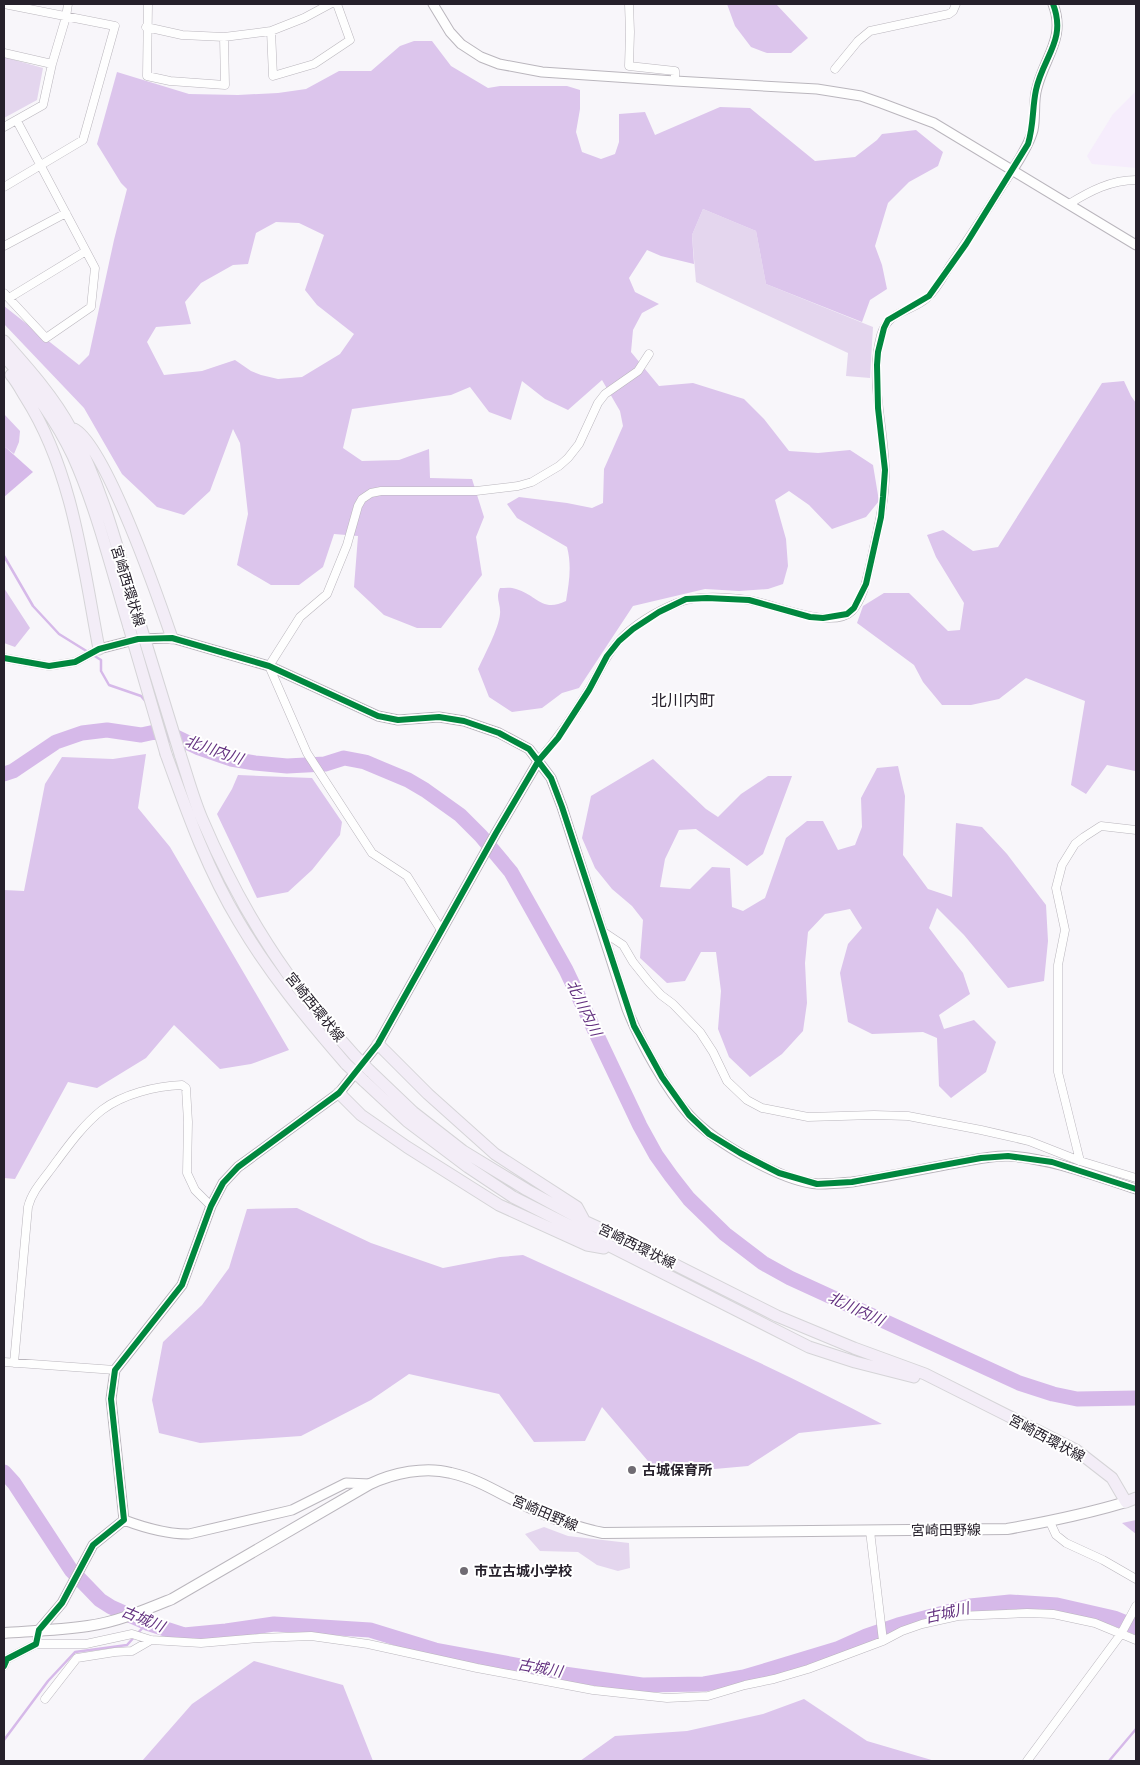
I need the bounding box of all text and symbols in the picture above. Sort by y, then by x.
street label: 宮崎西環状線 [108,543,148,629]
district label: 北川内町 [651,691,715,710]
water label: 北川内川 [183,732,247,769]
street label: 宮崎西環状線 [282,969,348,1045]
water label: 北川内川 [563,977,606,1041]
street label: 宮崎西環状線 [596,1220,678,1272]
water label: 北川内川 [825,1288,889,1331]
street label: 宮崎西環状線 [1006,1411,1088,1465]
place label: 古城保育所 [642,1462,712,1478]
marker: 古城保育所 [626,1464,638,1476]
street label: 宮崎田野線 [510,1492,580,1534]
street label: 宮崎田野線 [911,1521,981,1539]
place label: 市立古城小学校 [474,1563,572,1579]
marker: 市立古城小学校 [458,1565,470,1577]
water label: 古城川 [923,1599,973,1627]
water label: 古城川 [119,1602,169,1637]
water label: 古城川 [516,1655,566,1681]

